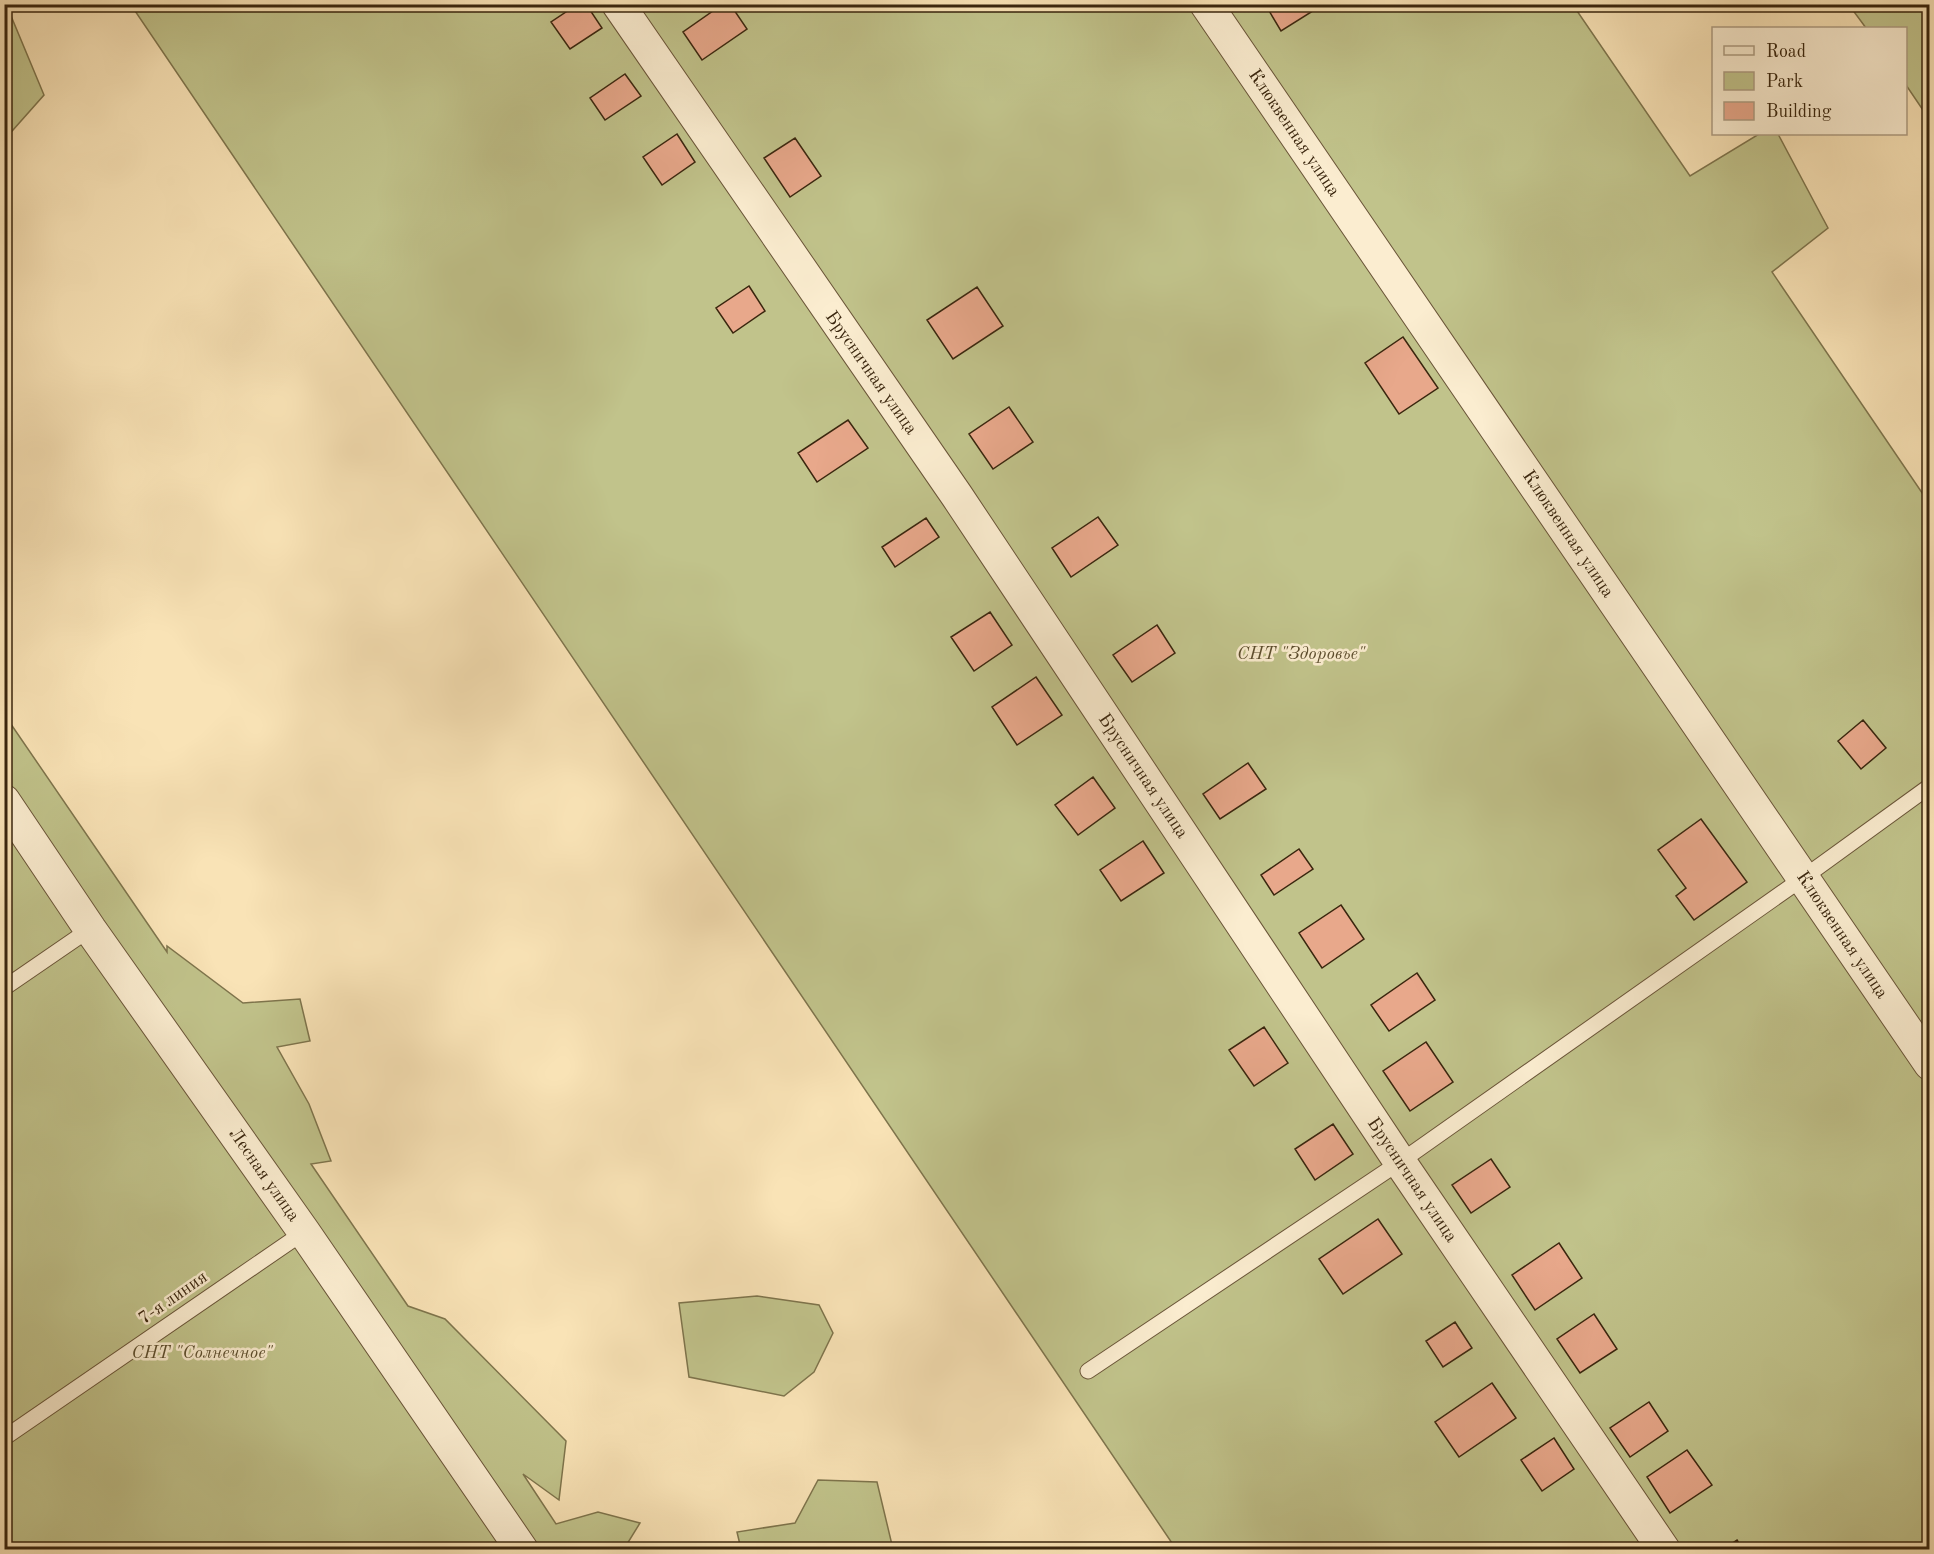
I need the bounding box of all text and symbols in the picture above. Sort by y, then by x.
legend [1712,27,1907,135]
text: Road [1766,43,1806,61]
street label: Клюквенная улица [1245,66,1343,200]
text: Park [1766,73,1803,91]
text: Building [1766,103,1832,121]
street label: Брусничная улица [822,308,920,438]
street label: Клюквенная улица [1519,467,1617,601]
park label: СНТ "Здоровье" [1237,645,1366,663]
street label: Брусничная улица [1095,710,1191,842]
street label: Клюквенная улица [1793,868,1891,1002]
street label: Брусничная улица [1364,1114,1460,1246]
street label: Лесная улица [225,1125,303,1225]
street label: 7-я линия [135,1268,211,1328]
park label: СНТ "Солнечное" [131,1344,274,1362]

